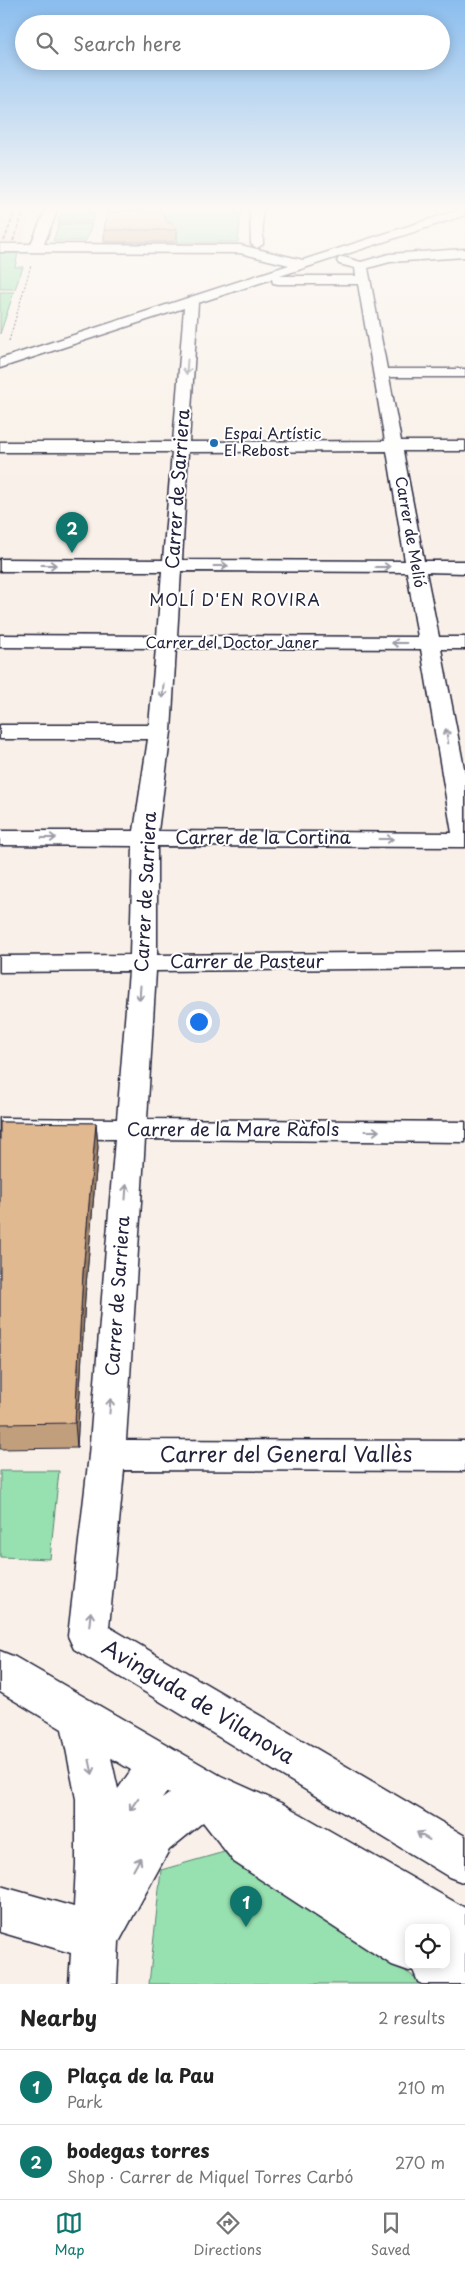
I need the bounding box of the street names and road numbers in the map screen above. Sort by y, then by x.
street label: Carrer de Sarriera [157,408,196,570]
street label: Carrer de Melió [390,474,433,589]
street label: Carrer del Doctor Janer [145,630,319,653]
street label: Carrer de Sarriera [127,811,162,973]
street label: Carrer de la Cortina [175,823,352,850]
street label: Carrer de Pasteur [170,947,325,974]
street label: Carrer de la Mare Ràfols [127,1115,339,1142]
street label: Carrer de Sarriera [97,1215,136,1377]
street label: Carrer del General Vallès [160,1437,412,1469]
street label: Avinguda de Vilanova [97,1630,302,1771]

